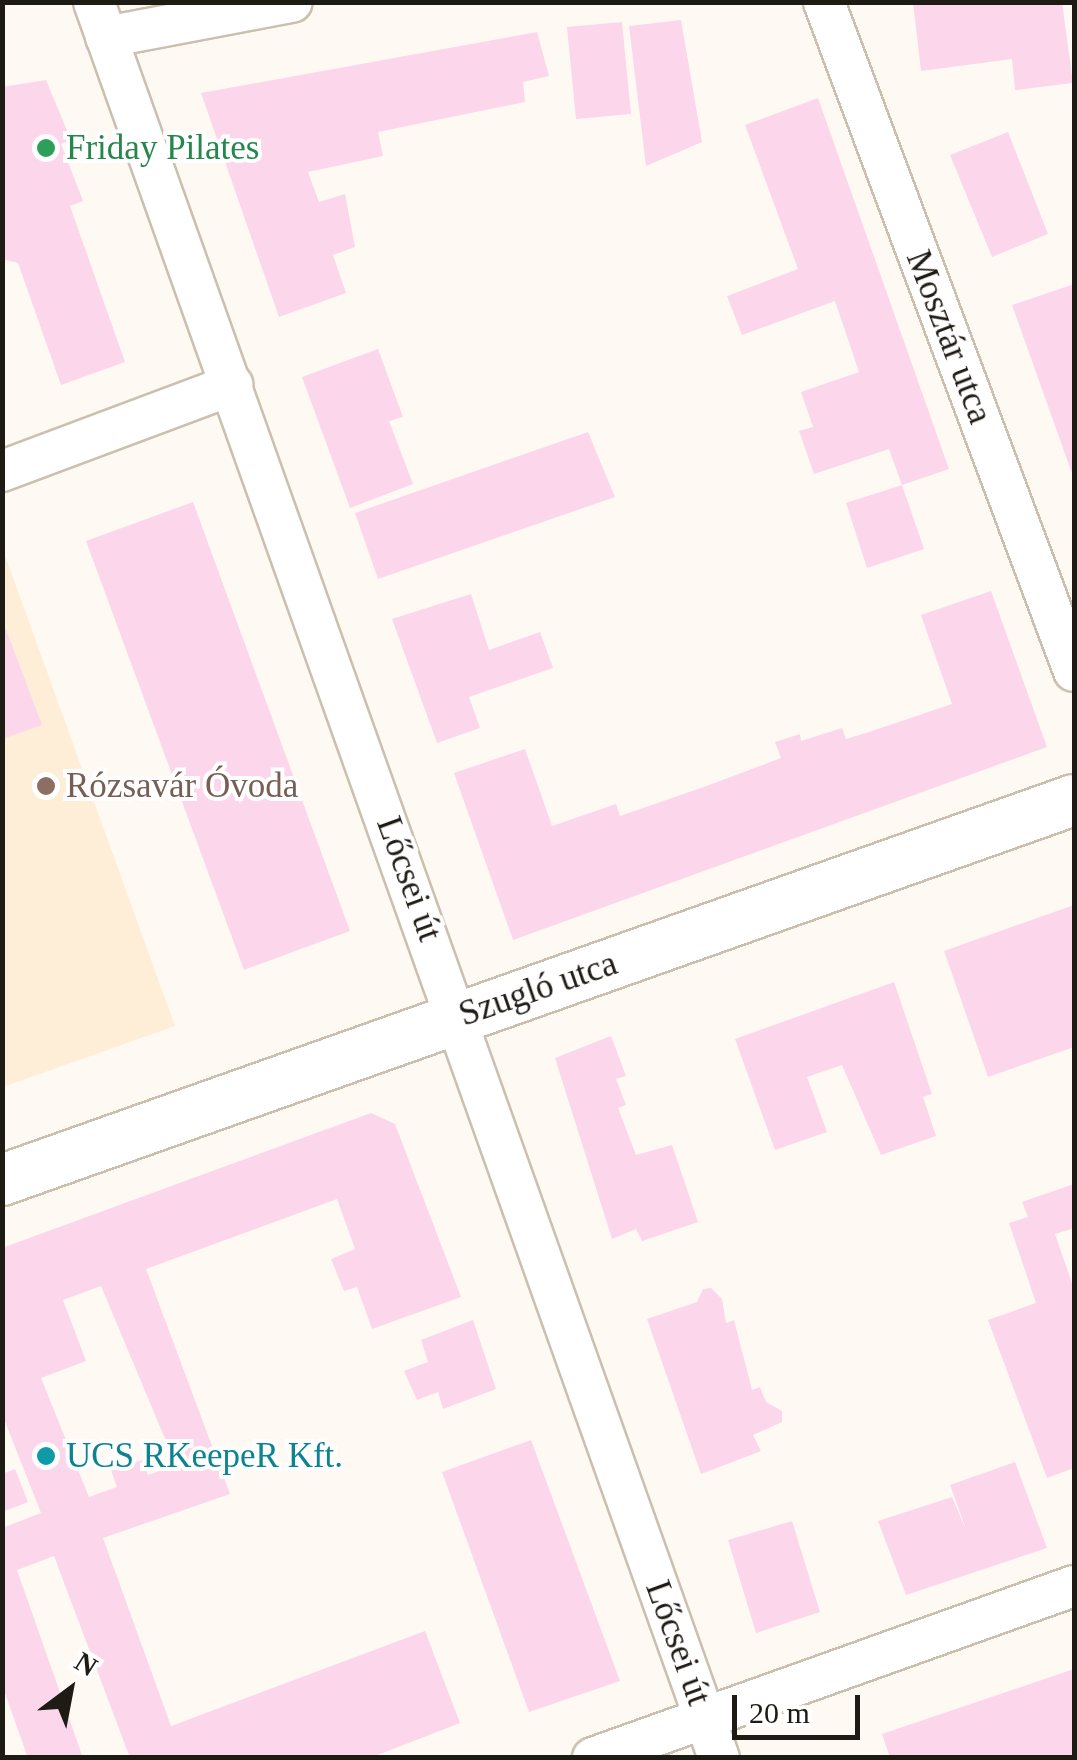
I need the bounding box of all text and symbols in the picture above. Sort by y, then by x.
place label: Friday Pilates [66,127,259,169]
marker: Friday Pilates [35,137,57,159]
street label: Mosztár utca [897,245,1001,429]
place label: Rózsavár Óvoda [66,765,298,807]
marker: Rózsavár Óvoda [35,775,57,797]
street label: Lőcsei út [367,811,451,947]
street label: Szugló utca [454,942,622,1036]
place label: UCS RKeepeR Kft. [66,1435,343,1477]
marker: UCS RKeepeR Kft. [35,1445,57,1467]
street label: Lőcsei út [636,1575,720,1711]
north arrow [20,1640,120,1740]
text: N [69,1646,103,1683]
scale bar [737,1675,864,1737]
text: 20 m [749,1696,810,1729]

